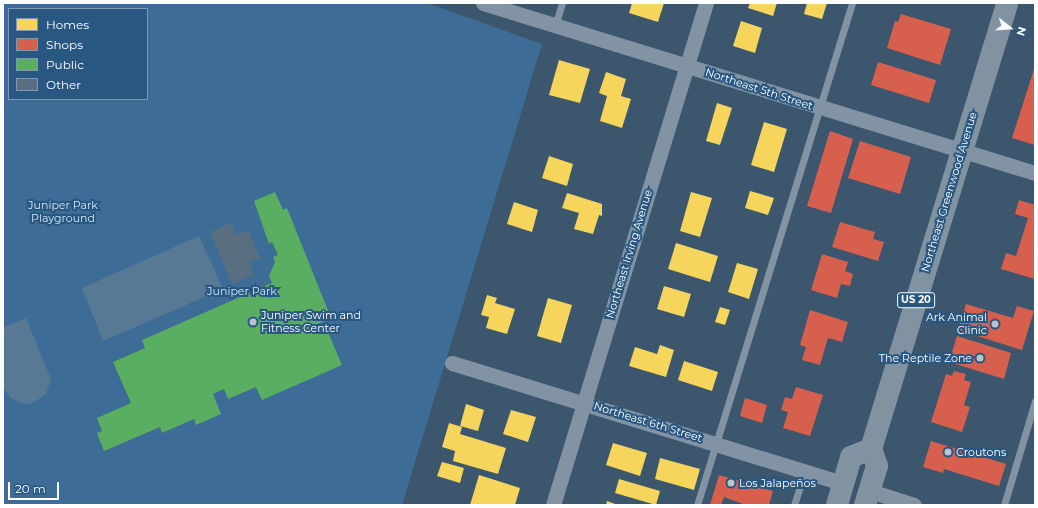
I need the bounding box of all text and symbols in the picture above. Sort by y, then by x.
legend [8,8,148,100]
north arrow [990,8,1030,48]
text: Homes [46,17,89,32]
text: N [1013,25,1029,38]
text: Shops [46,37,83,52]
text: Public [46,57,84,72]
street label: Northeast 5th Street [704,65,814,113]
text: Other [46,77,81,92]
street label: Northeast Greenwood Avenue [918,110,980,274]
street label: Northeast Irving Avenue [603,188,655,320]
park label: Juniper Park Playground [28,199,98,225]
park label: Juniper Park [207,284,277,298]
road number: US 20 [897,292,935,308]
place label: Juniper Swim and Fitness Center [261,309,361,335]
place label: Ark Animal Clinic [926,311,987,337]
marker: Juniper Swim and Fitness Center [248,317,258,327]
marker: Ark Animal Clinic [990,319,1000,329]
place label: The Reptile Zone [879,351,972,365]
marker: The Reptile Zone [975,353,985,363]
street label: Northeast 6th Street [592,399,704,445]
place label: Croutons [956,445,1006,459]
marker: Croutons [943,447,953,457]
scale bar [10,474,61,500]
place label: Los Jalapeños [739,476,816,490]
marker: Los Jalapeños [726,478,736,488]
text: 20 m [15,481,46,496]

